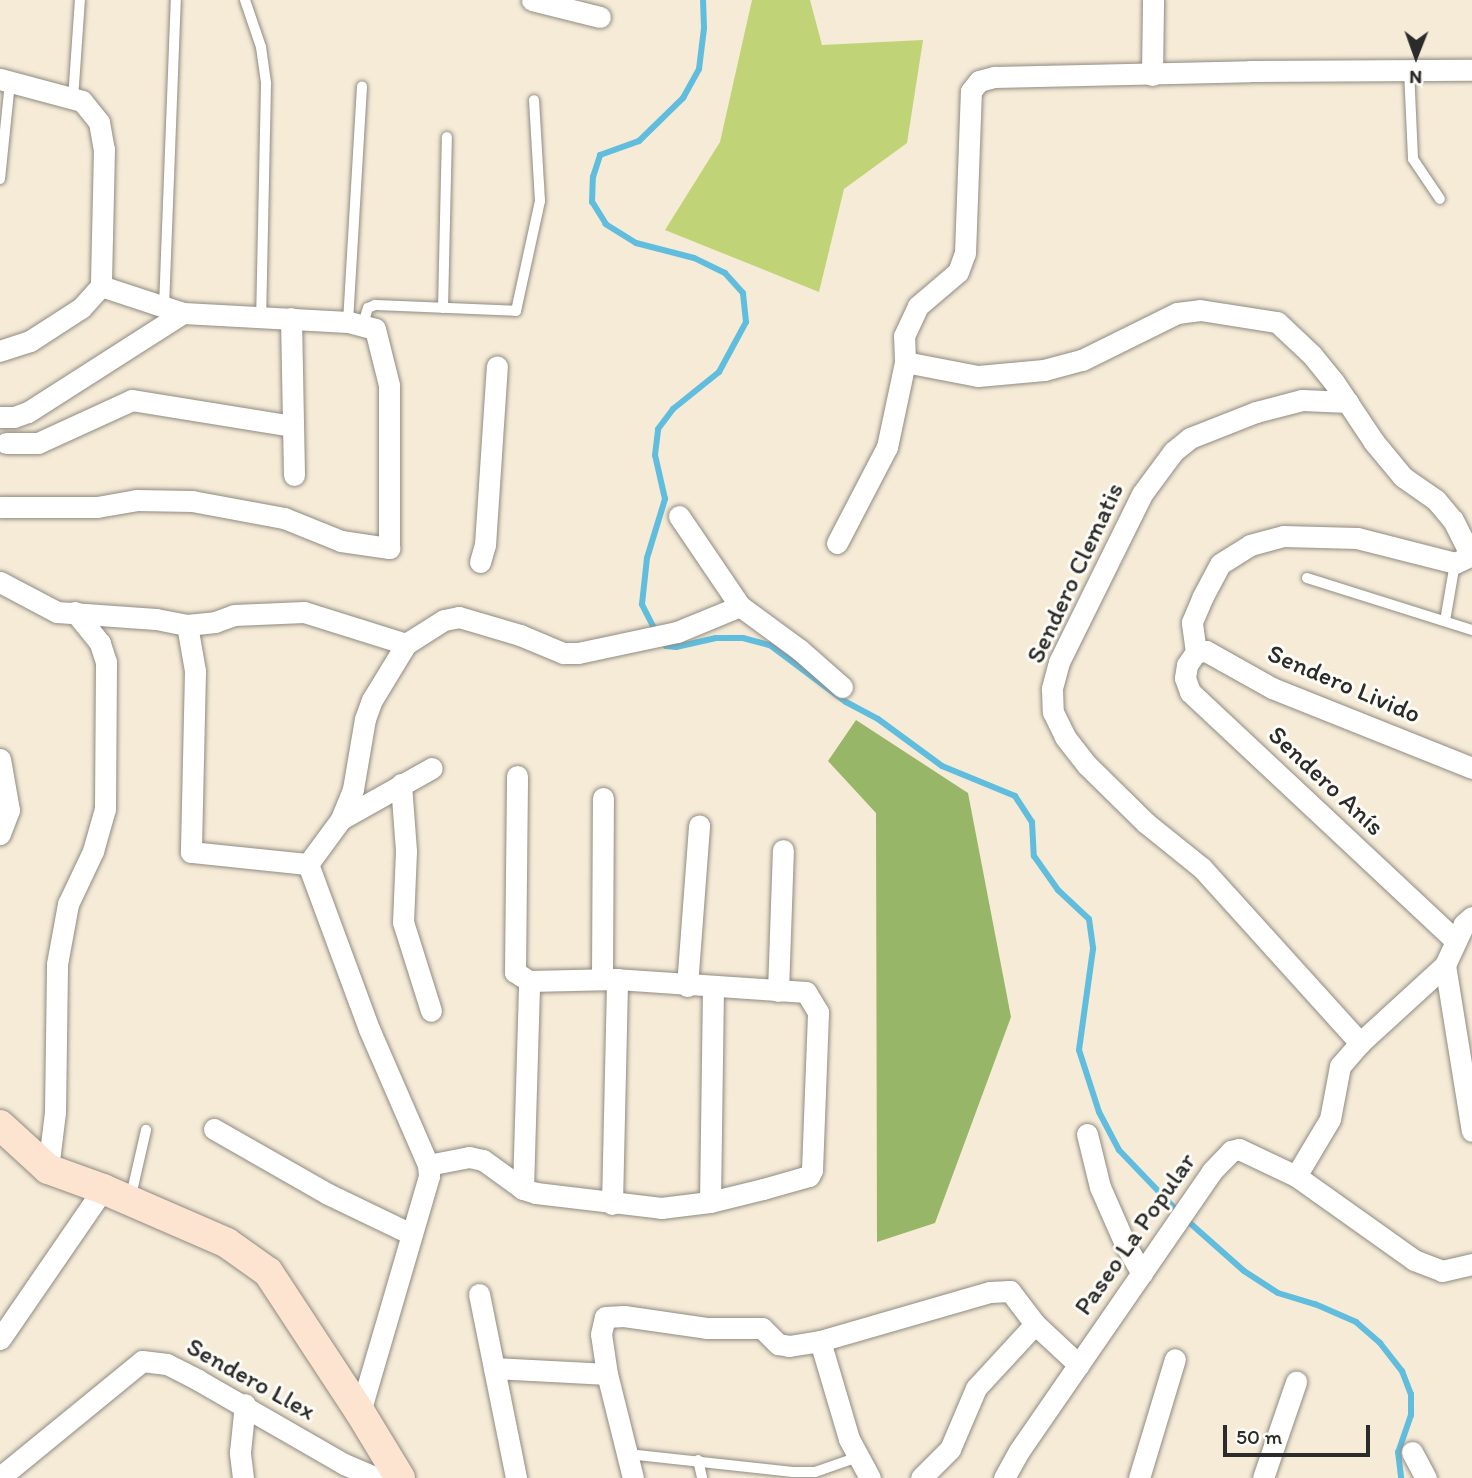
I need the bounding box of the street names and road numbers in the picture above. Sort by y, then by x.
street label: Sendero Clematis [1020,478,1130,668]
street label: Sendero Livido [1263,638,1425,730]
street label: Sendero Anís [1262,719,1390,843]
street label: Paseo La Popular [1068,1147,1202,1321]
street label: Sendero Llex [181,1331,321,1427]

